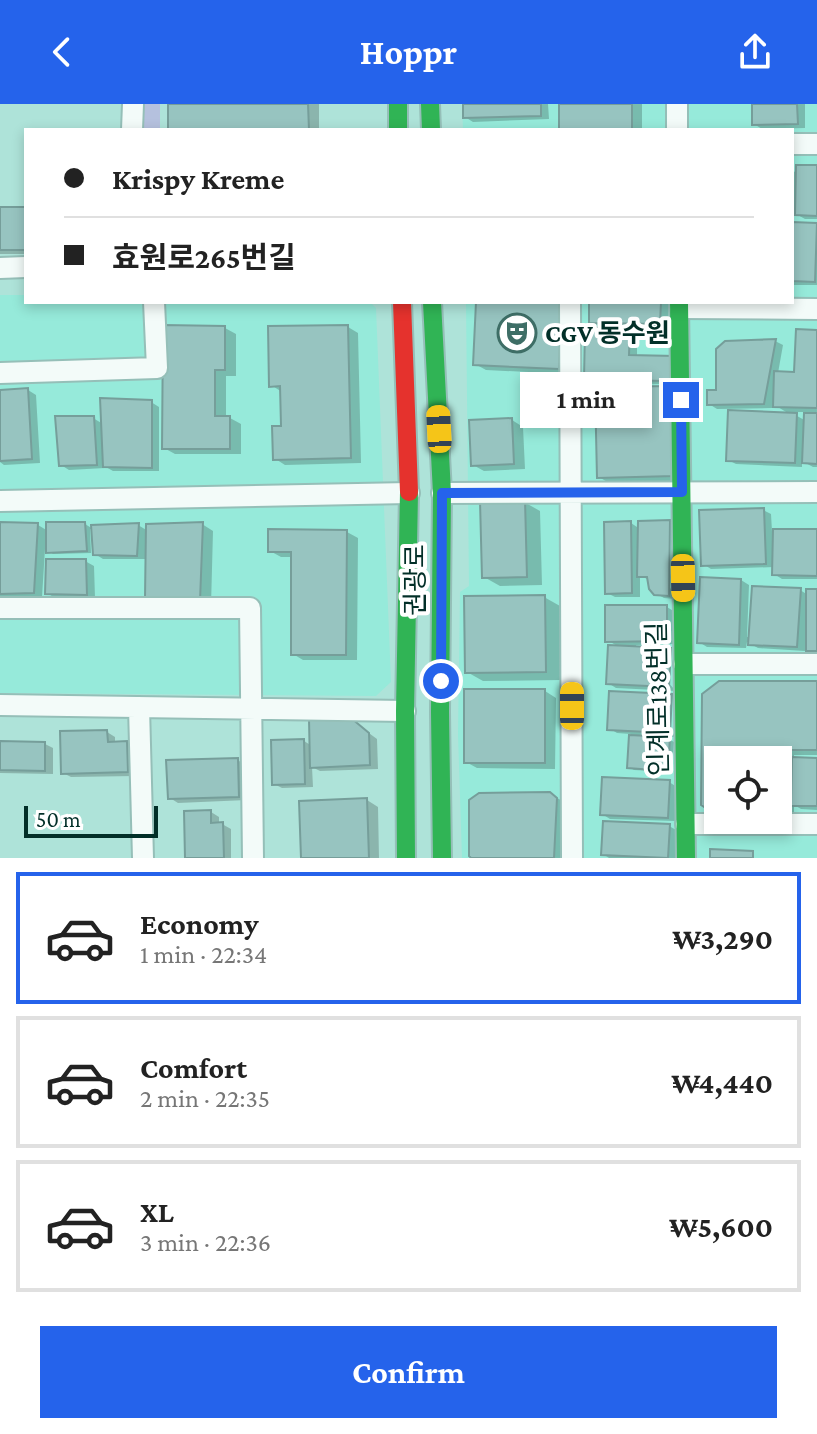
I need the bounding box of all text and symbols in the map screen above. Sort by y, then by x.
icon: back [40,30,84,74]
icon: share [733,30,777,74]
text: Hoppr [360,32,457,72]
text: Krispy Kreme [112,162,284,195]
text: 효원로265번길 [112,241,296,274]
theatre icon: CGV 동수원 [496,312,538,354]
place label: CGV 동수원 [545,319,670,348]
callout: 1 min [521,372,653,428]
route end [663,382,699,418]
text: 1 min [556,385,616,414]
car [426,404,452,454]
street label: 권광로 [401,544,430,616]
car [671,554,695,602]
street label: 인계로138번길 [642,621,674,777]
route start [423,663,459,699]
car [560,682,584,730]
map controls [704,746,792,834]
button: locate [704,746,792,834]
scale bar [24,802,158,838]
text: 50 m [36,807,81,832]
icon: car [44,902,116,974]
text: Economy [140,907,259,940]
text: ₩3,290 [673,922,773,955]
text: 1 min · 22:34 [140,940,267,969]
icon: car [44,1046,116,1118]
text: Comfort [140,1051,247,1084]
text: ₩4,440 [672,1066,773,1099]
text: 2 min · 22:35 [140,1084,270,1113]
icon: car [44,1190,116,1262]
text: XL [140,1195,174,1228]
text: ₩5,600 [669,1210,773,1243]
text: 3 min · 22:36 [140,1228,271,1257]
button: Confirm [40,1326,777,1418]

